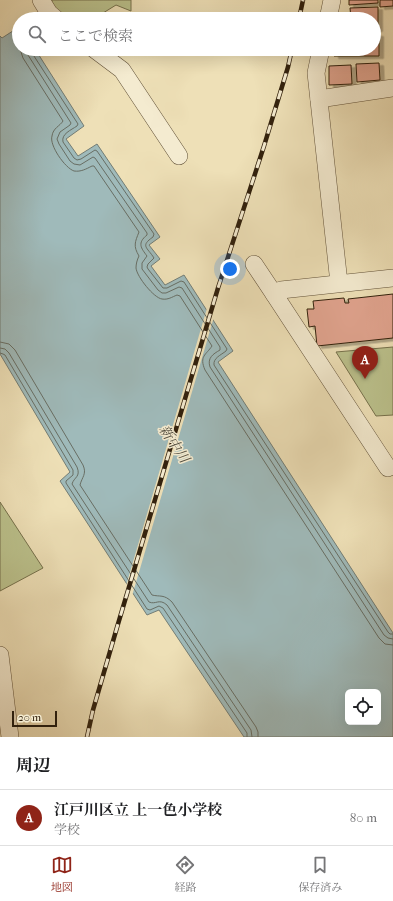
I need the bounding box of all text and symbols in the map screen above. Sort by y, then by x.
search box [12,12,381,56]
icon: search [26,23,48,45]
text: ここで検索 [58,27,133,45]
your location [220,259,240,279]
pin: A [352,346,378,379]
water label: 新中川 [155,422,194,468]
map controls [345,689,381,725]
button: locate [345,689,381,725]
scale bar [12,709,57,728]
text: 20 m [18,711,41,724]
text: 周辺 [16,755,50,775]
text: 江戸川区立 上一色小学校 [54,801,222,819]
text: A [25,810,33,825]
text: 80 m [350,810,377,825]
text: 学校 [54,822,80,837]
tab: 地図 [51,854,73,894]
tab: 経路 [174,854,196,894]
tab: 保存済み [298,854,342,894]

